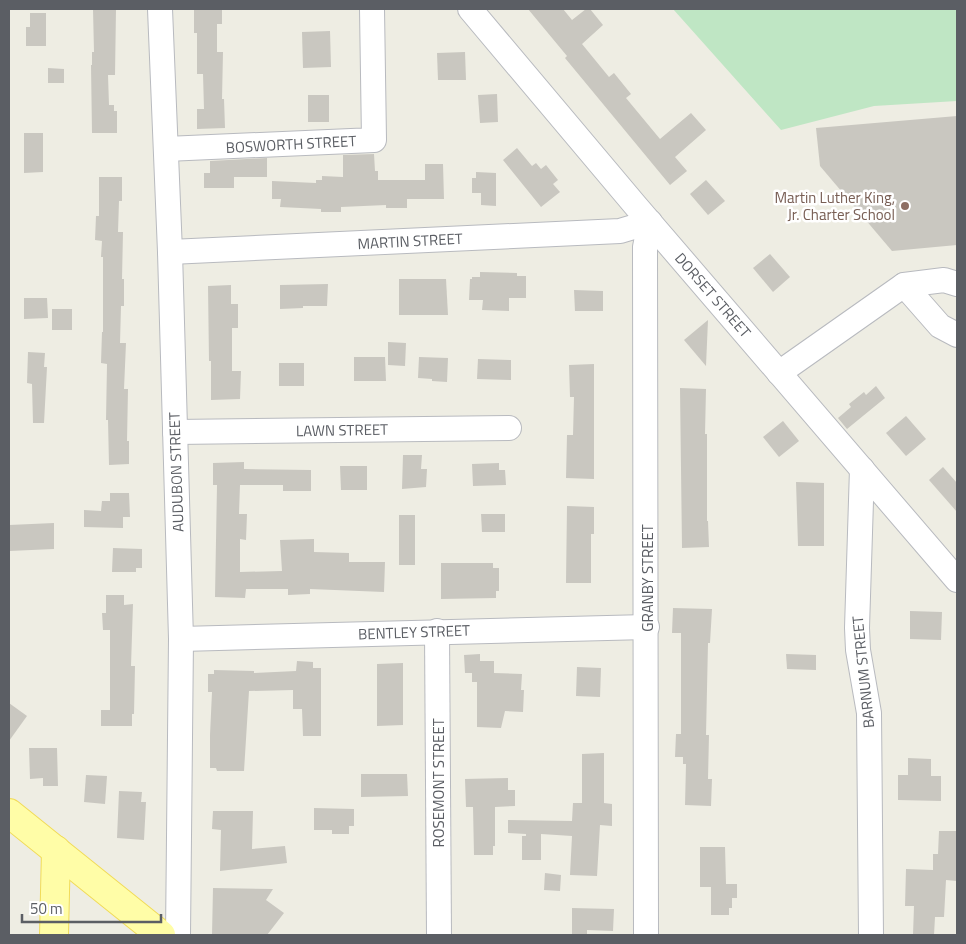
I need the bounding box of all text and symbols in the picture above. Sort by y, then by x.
street label: BOSWORTH STREET [225,129,357,159]
place label: Martin Luther King, Jr. Charter School [774,186,895,226]
marker: Martin Luther King, Jr. Charter School [899,200,911,212]
street label: MARTIN STREET [357,227,463,255]
street label: DORSET STREET [669,247,757,343]
street label: AUDUBON STREET [162,411,190,532]
street label: LAWN STREET [296,418,388,442]
street label: GRANBY STREET [636,524,659,632]
street label: BARNUM STREET [846,615,880,729]
street label: BENTLEY STREET [358,619,471,645]
street label: ROSEMONT STREET [427,718,450,848]
scale bar [22,892,161,924]
text: 50 m [30,897,63,920]

